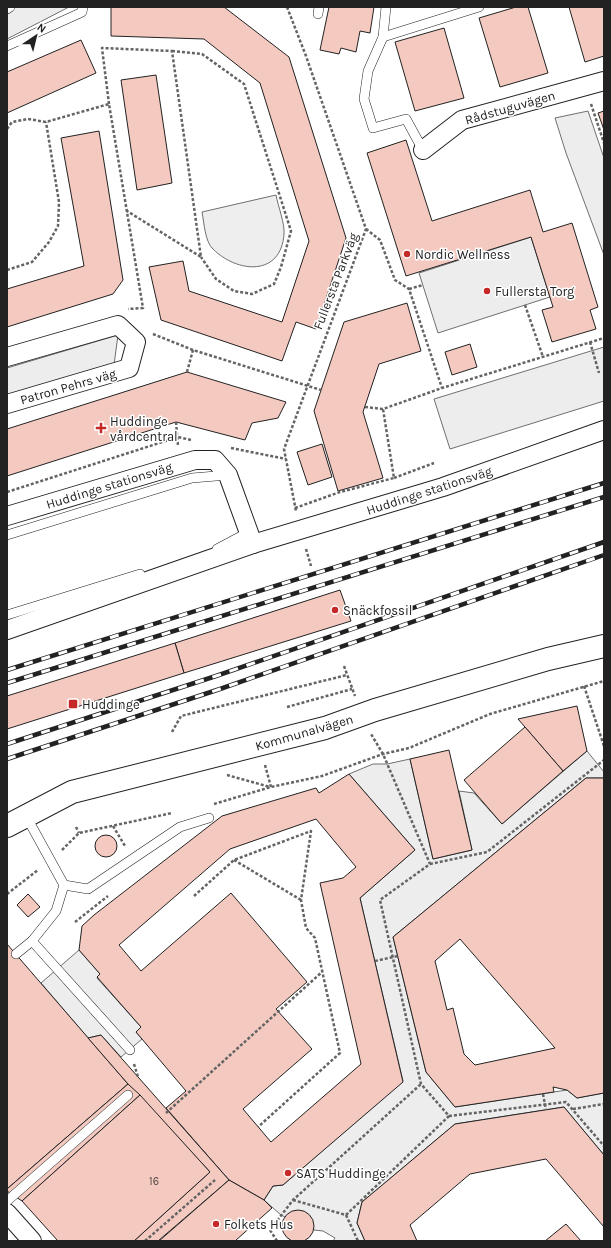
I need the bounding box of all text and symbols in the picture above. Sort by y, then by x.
north arrow [16,16,56,56]
text: N [34,21,48,36]
street label: Rådstuguvägen [463,87,557,128]
street label: Fullersta Parkväg [310,230,361,332]
place label: Nordic Wellness [415,247,511,262]
marker: Nordic Wellness [402,249,412,259]
place label: Fullersta Torg [495,284,575,299]
marker: Fullersta Torg [482,286,492,296]
street label: Patron Pehrs väg [18,365,119,407]
place label: Huddinge vårdcentral [110,414,178,444]
marker: Huddinge vårdcentral [95,422,107,434]
street label: Huddinge stationsväg [44,459,175,512]
street label: Huddinge stationsväg [364,463,495,518]
place label: Snäckfossil [343,603,412,618]
marker: Snäckfossil [330,605,340,615]
place label: Huddinge [82,697,140,712]
marker: Huddinge [67,698,79,710]
street label: Kommunalvägen [253,711,355,754]
place label: SATS Huddinge [296,1166,386,1181]
marker: SATS Huddinge [283,1168,293,1178]
house number: 16 [149,1175,159,1188]
place label: Folkets Hus [224,1217,294,1232]
marker: Folkets Hus [211,1219,221,1229]

